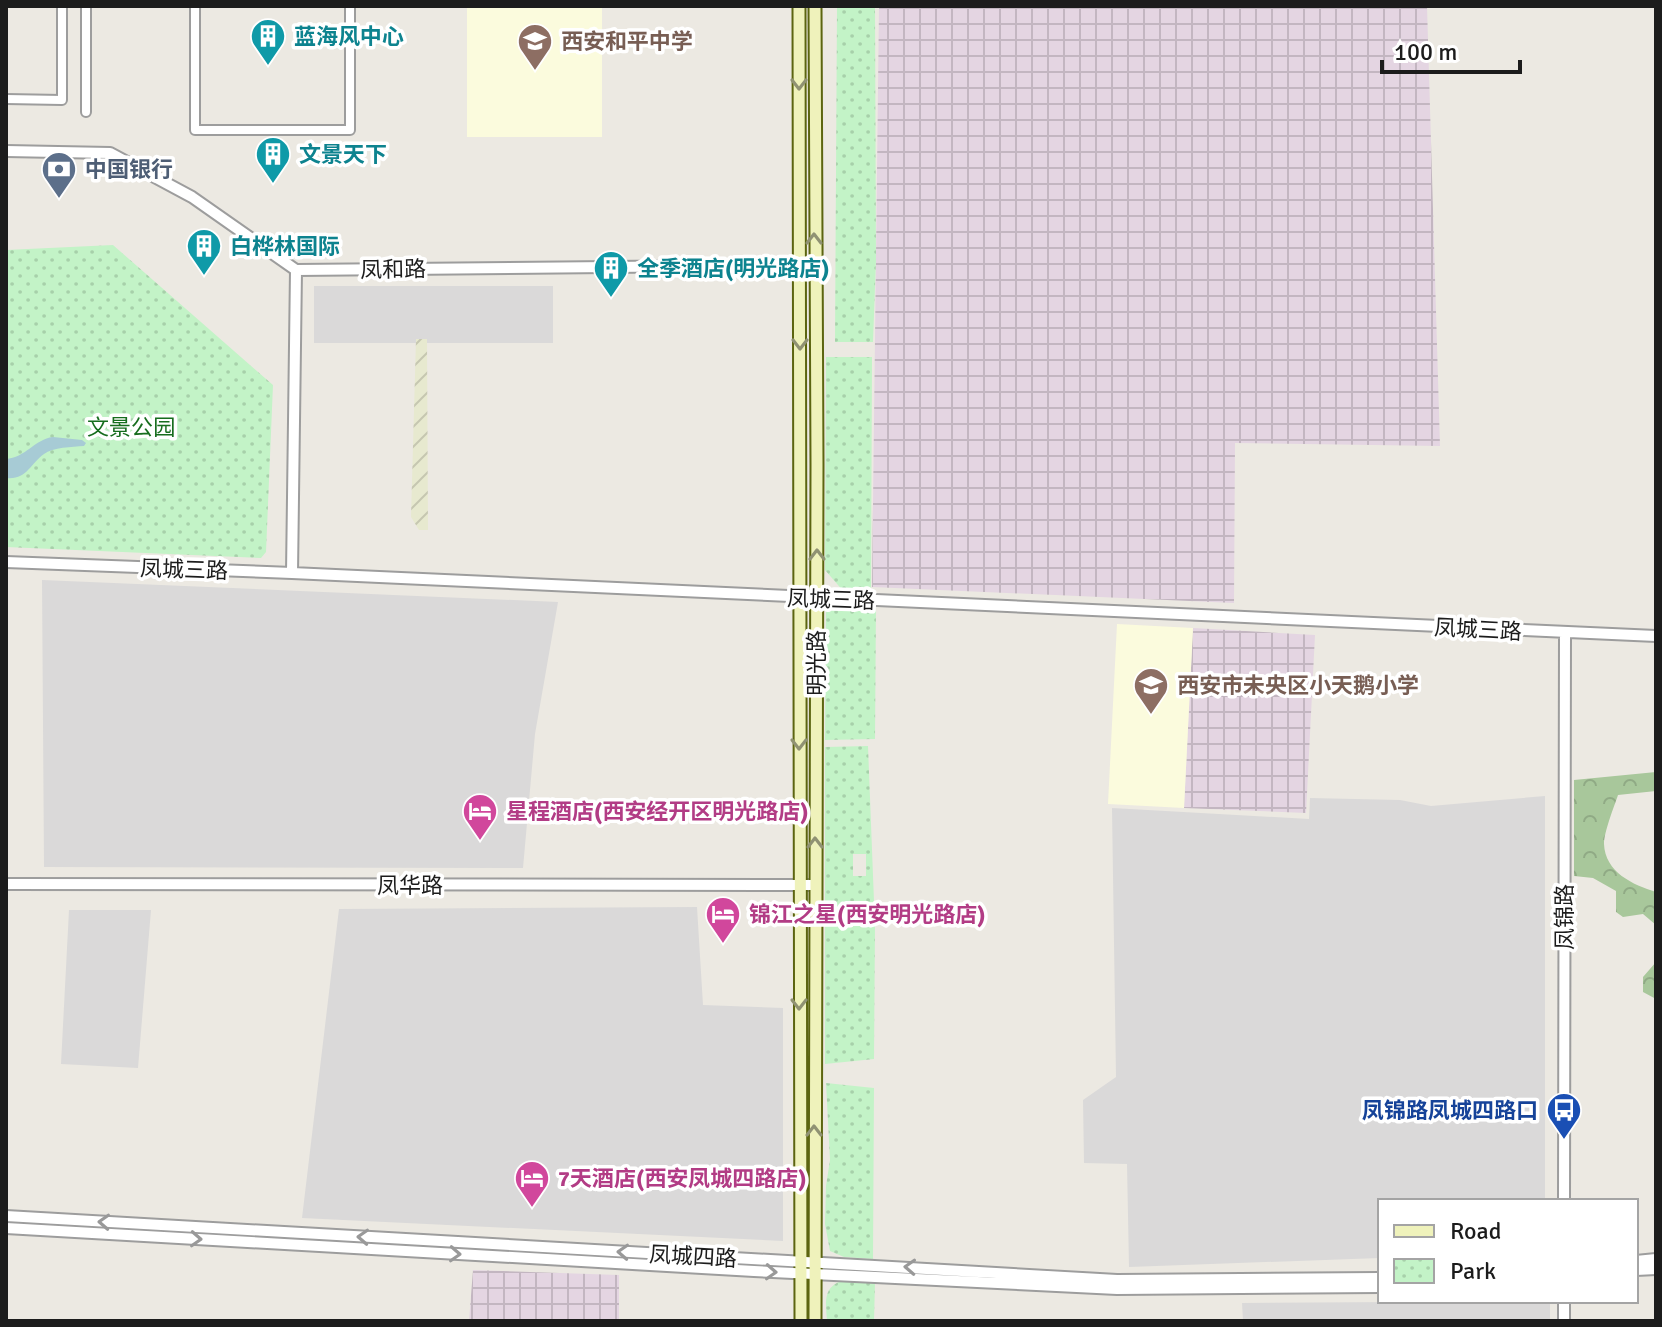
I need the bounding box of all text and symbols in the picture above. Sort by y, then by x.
building icon: 蓝海风中心 [249,17,287,67]
school or university icon: 西安和平中学 [516,22,554,72]
place label: 蓝海风中心 [294,23,404,50]
scale bar [1382,24,1520,74]
place label: 西安和平中学 [561,28,693,55]
text: 100 m [1394,37,1457,67]
one-way arrow [790,78,808,91]
building icon: 文景天下 [254,135,292,185]
place label: 文景天下 [299,141,387,168]
bank icon: 中国银行 [40,150,78,200]
place label: 中国银行 [85,156,173,183]
building icon: 白桦林国际 [185,227,223,277]
one-way arrow [805,232,823,245]
place label: 白桦林国际 [230,233,340,260]
building icon: 全季酒店(明光路店) [592,249,630,299]
street label: 凤和路 [360,255,426,284]
place label: 全季酒店(明光路店) [637,255,830,282]
one-way arrow [791,338,809,351]
park label: 文景公园 [87,414,175,441]
one-way arrow [808,548,826,561]
street label: 凤城三路 [140,554,228,585]
street label: 凤城三路 [787,584,875,615]
street label: 凤城三路 [1433,614,1523,645]
street label: 明光路 [803,630,830,696]
school or university icon: 西安市未央区小天鹅小学 [1132,666,1170,716]
place label: 西安市未央区小天鹅小学 [1177,672,1419,699]
one-way arrow [790,738,808,751]
hotel icon: 星程酒店(西安经开区明光路店) [461,792,499,842]
place label: 星程酒店(西安经开区明光路店) [506,798,809,825]
one-way arrow [806,836,824,849]
street label: 凤华路 [377,872,443,899]
street label: 凤锦路 [1551,884,1578,950]
hotel icon: 锦江之星(西安明光路店) [704,895,742,945]
place label: 锦江之星(西安明光路店) [749,901,986,928]
one-way arrow [790,998,808,1011]
bus stop icon: 凤锦路凤城四路口 [1545,1091,1583,1141]
place label: 凤锦路凤城四路口 [1362,1097,1538,1124]
one-way arrow [805,1124,823,1137]
hotel icon: 7天酒店(西安凤城四路店) [513,1159,551,1209]
place label: 7天酒店(西安凤城四路店) [558,1165,806,1192]
legend [1378,1199,1638,1303]
one-way arrow [97,1214,110,1231]
text: Road [1450,1216,1501,1246]
one-way arrow [356,1229,369,1246]
one-way arrow [190,1230,203,1247]
street label: 凤城四路 [648,1241,738,1272]
one-way arrow [616,1244,629,1261]
one-way arrow [449,1245,462,1262]
text: Park [1450,1256,1496,1286]
one-way arrow [903,1259,916,1276]
one-way arrow [765,1263,778,1280]

